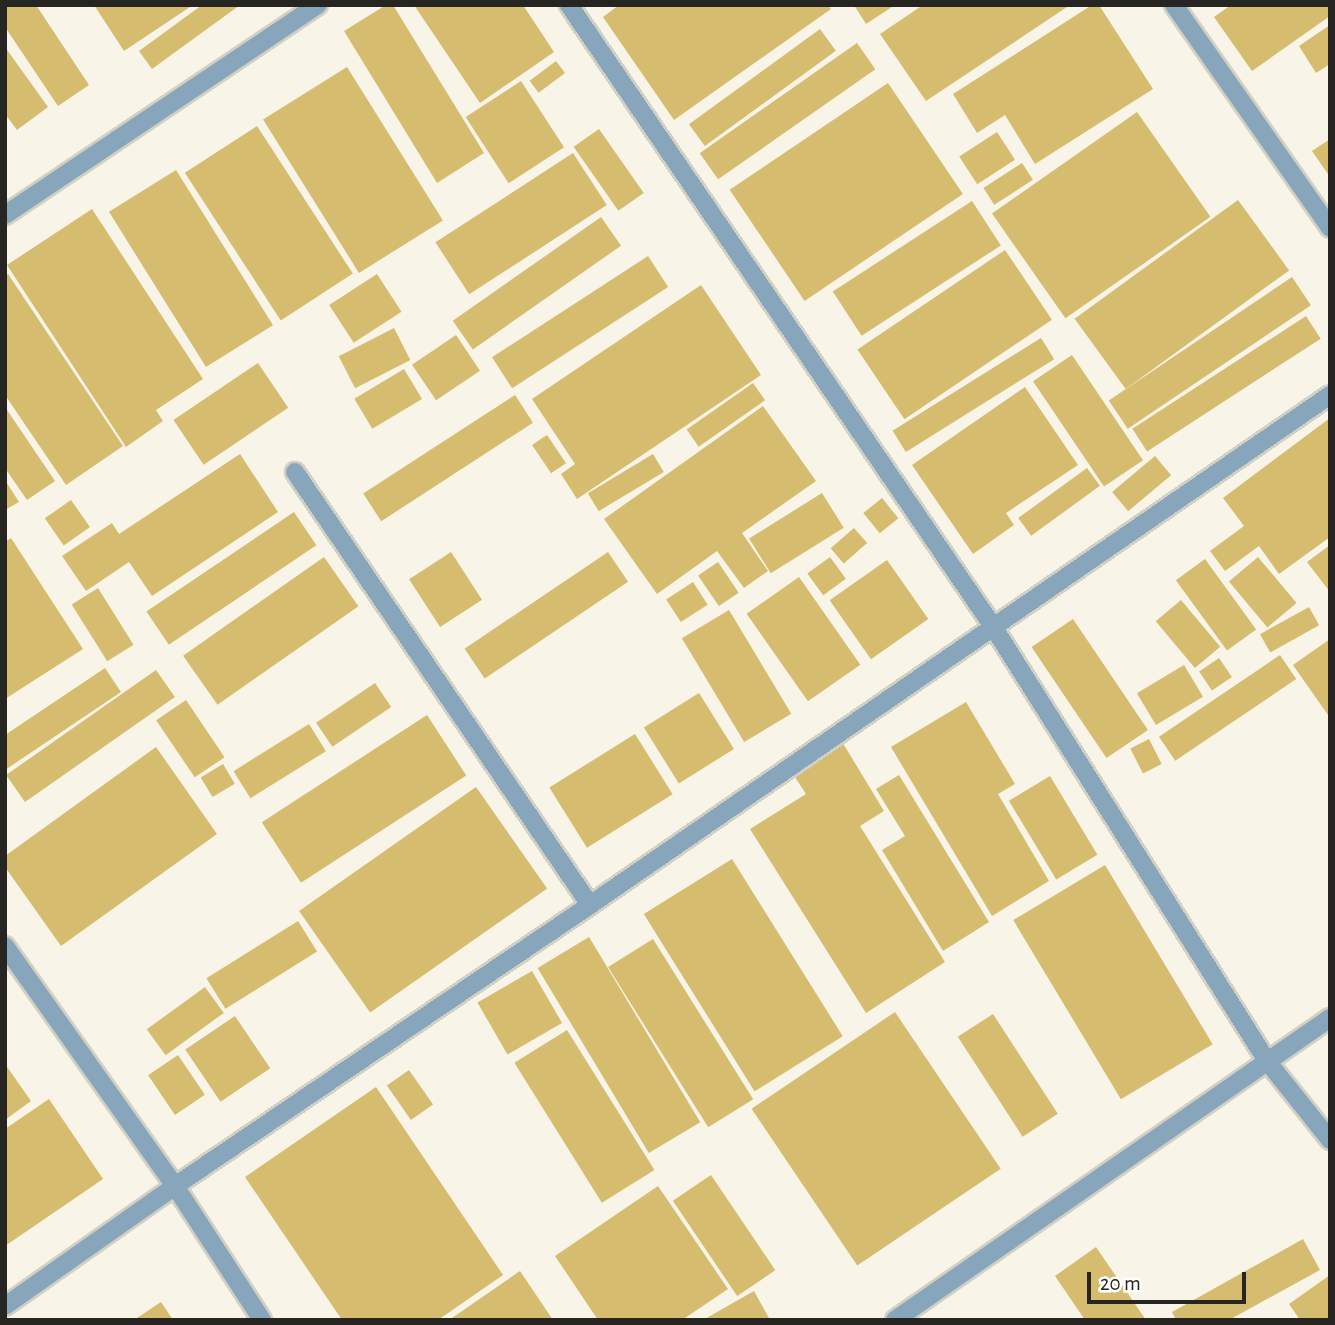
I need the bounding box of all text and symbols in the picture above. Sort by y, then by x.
scale bar [1090,1258,1249,1302]
text: 20 m [1100,1273,1141,1294]

